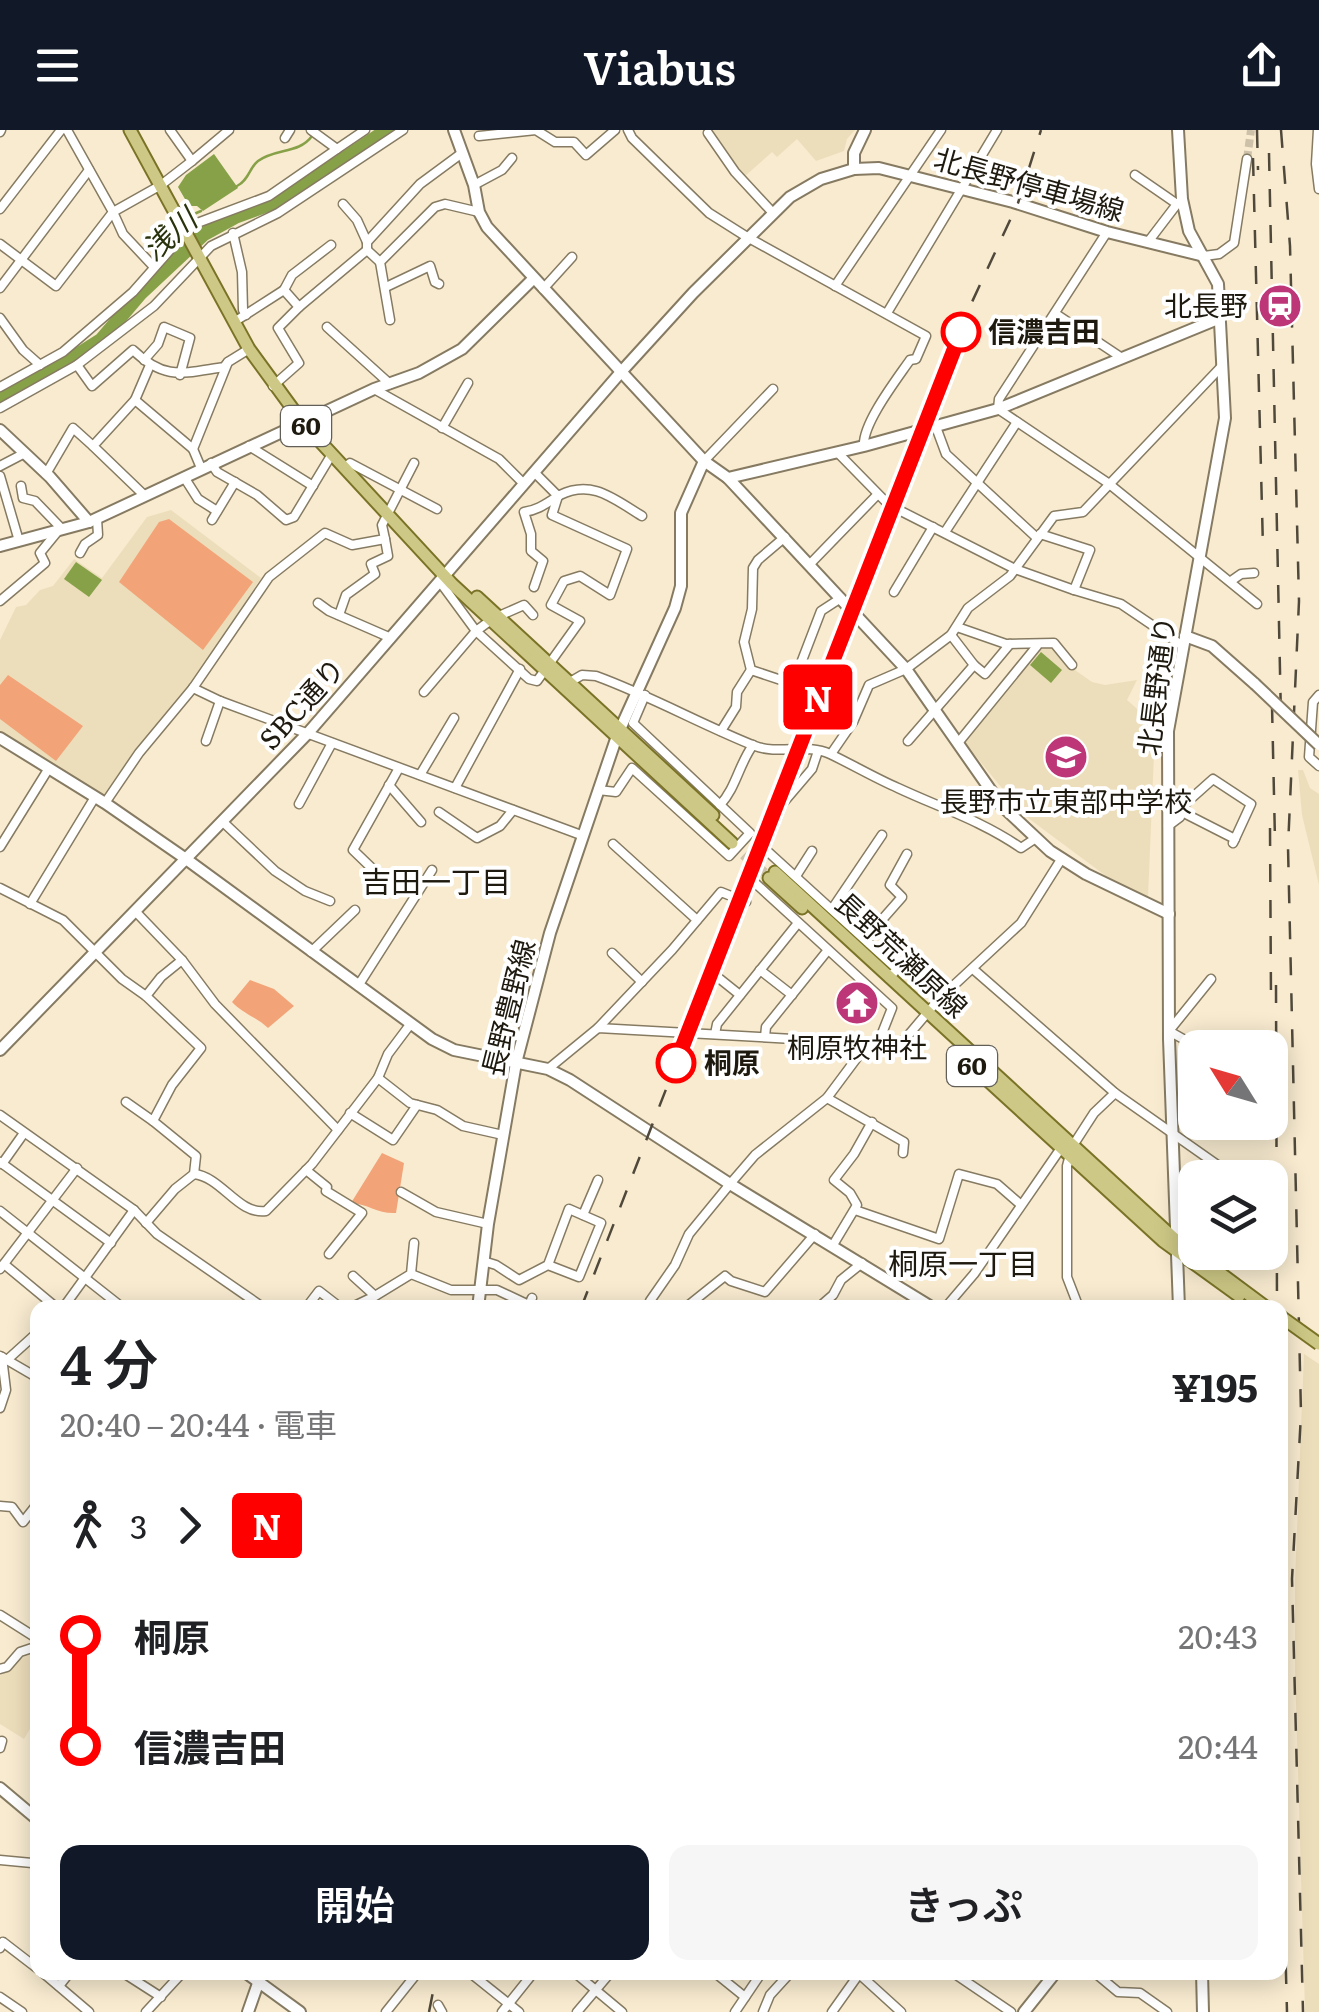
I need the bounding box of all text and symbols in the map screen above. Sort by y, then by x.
text: Viabus [583,32,736,99]
icon: menu [30,38,85,93]
icon: share [1234,38,1289,93]
street label: 北長野停車場線 [930,136,1130,230]
water label: 浅川 [131,194,207,269]
place label: 北長野 [1164,283,1248,325]
station icon: 北長野 [1257,283,1303,329]
place label: 信濃吉田 [988,309,1100,351]
marker: 信濃吉田 [942,313,980,351]
road number: 60 [281,406,331,446]
street label: 北長野通り [1126,614,1184,758]
street label: SBC通り [248,647,353,758]
line badge: N [786,664,850,730]
text: N [803,671,833,723]
school or university icon: 長野市立東部中学校 [1043,734,1089,780]
place label: 長野市立東部中学校 [940,779,1192,821]
district label: 吉田一丁目 [361,858,511,902]
street label: 長野荒瀬原線 [827,881,978,1026]
street label: 長野豊野線 [470,935,544,1081]
temple icon: 桐原牧神社 [834,980,880,1026]
place label: 桐原牧神社 [787,1025,927,1067]
north arrow [1178,1030,1288,1140]
map controls [1178,1030,1288,1270]
place label: 桐原 [704,1040,760,1082]
marker: 桐原 [657,1044,695,1082]
road number: 60 [947,1046,997,1086]
button: layers [1178,1160,1288,1270]
district label: 桐原一丁目 [888,1240,1038,1284]
text: 4 分 [60,1320,158,1402]
text: ¥195 [1172,1357,1258,1414]
text: 20:40 – 20:44 · 電車 [60,1399,337,1447]
icon: walk [60,1498,115,1553]
icon: forward [162,1498,217,1553]
text: N [252,1499,282,1551]
text: 3 [130,1501,147,1549]
text: 桐原 [134,1607,210,1664]
text: 20:43 [1178,1611,1258,1659]
text: 信濃吉田 [134,1717,286,1774]
text: 20:44 [1178,1721,1258,1769]
button: 開始 [60,1845,649,1960]
button: きっぷ [669,1845,1258,1960]

